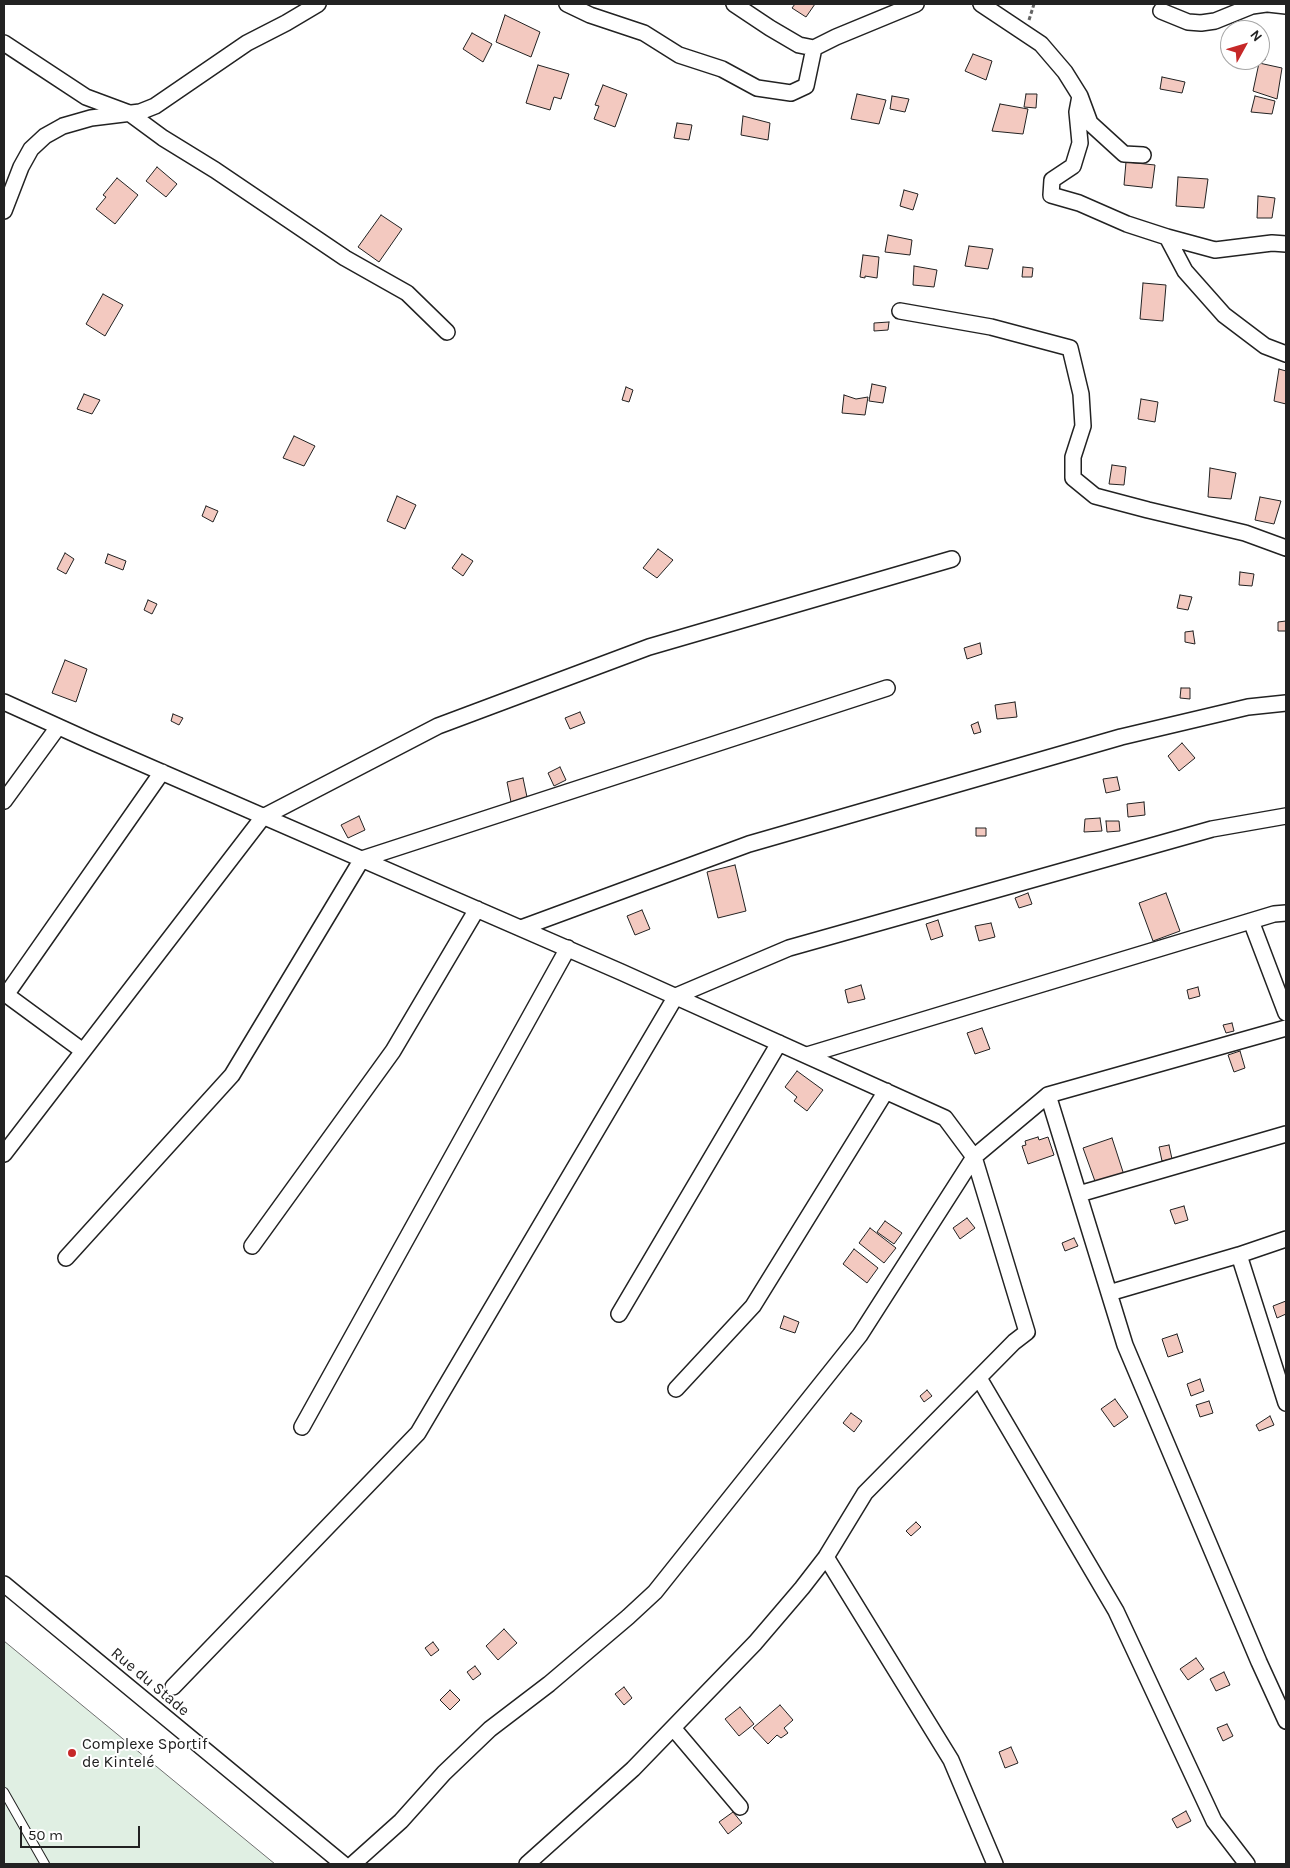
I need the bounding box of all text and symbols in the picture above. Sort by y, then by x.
north arrow [1220,20,1270,70]
text: N [1246,27,1266,45]
street label: Rue du Stade [107,1644,193,1720]
place label: Complexe Sportif de Kintelé [82,1734,208,1772]
marker: Complexe Sportif de Kintelé [66,1747,78,1759]
scale bar [22,1816,142,1848]
text: 50 m [28,1826,63,1844]

